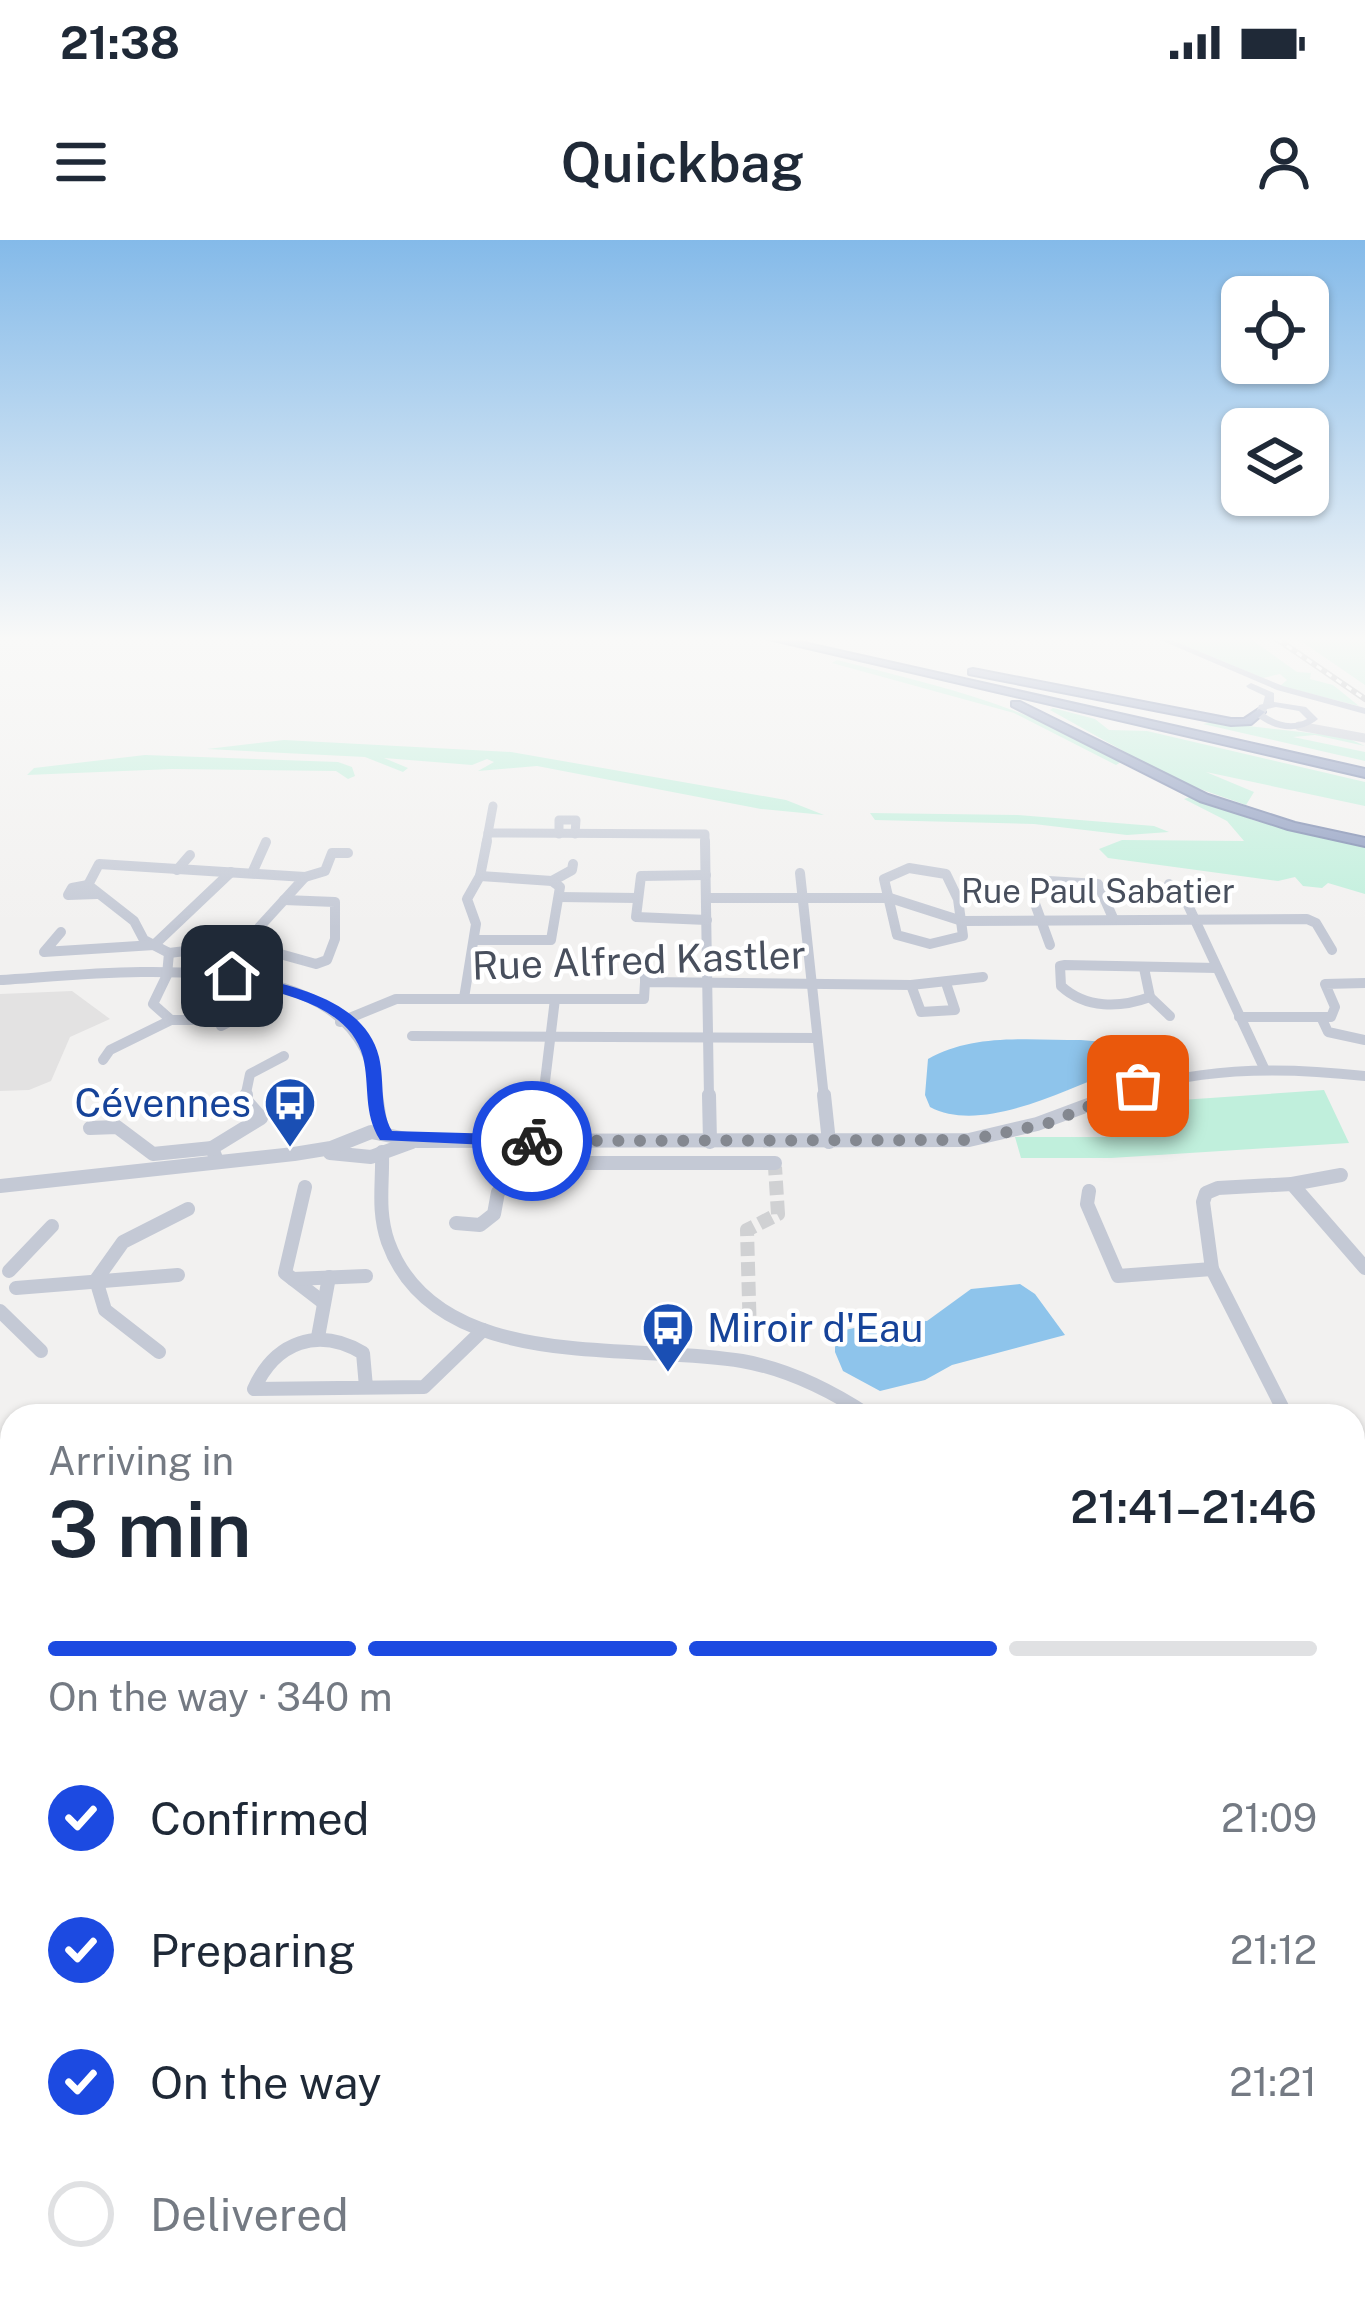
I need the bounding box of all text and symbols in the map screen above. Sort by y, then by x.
text: 21:38 [60,16,180,69]
icon: menu [48,129,114,195]
icon: person [1251,129,1317,195]
text: Quickbag [561,131,804,194]
map controls [1221,276,1329,516]
button: locate [1221,276,1329,384]
button: layers [1221,408,1329,516]
street label: Rue Paul Sabatier [961,872,1235,910]
pin [181,925,283,1027]
street label: Rue Alfred Kastler [471,931,807,989]
icon: home [199,943,265,1009]
pin [1087,1035,1189,1137]
icon: bag [1105,1053,1171,1119]
bus stop icon: Cévennes [262,1075,318,1149]
place label: Cévennes [74,1080,251,1126]
courier [472,1081,592,1201]
icon: bike [499,1108,565,1174]
bus stop icon: Miroir d'Eau [640,1300,696,1374]
place label: Miroir d'Eau [707,1305,923,1351]
text: Arriving in [48,1438,234,1484]
text: 21:41–21:46 [1070,1480,1317,1533]
text: 3 min [48,1483,252,1575]
text: On the way · 340 m [48,1674,392,1720]
icon: check [48,1785,114,1851]
text: Confirmed [150,1792,369,1845]
text: 21:09 [1221,1795,1317,1841]
icon: check [48,1917,114,1983]
text: Preparing [150,1924,356,1977]
text: 21:12 [1230,1927,1317,1973]
icon: check [48,2049,114,2115]
text: On the way [150,2056,382,2109]
text: 21:21 [1229,2059,1317,2105]
text: Delivered [150,2188,349,2241]

